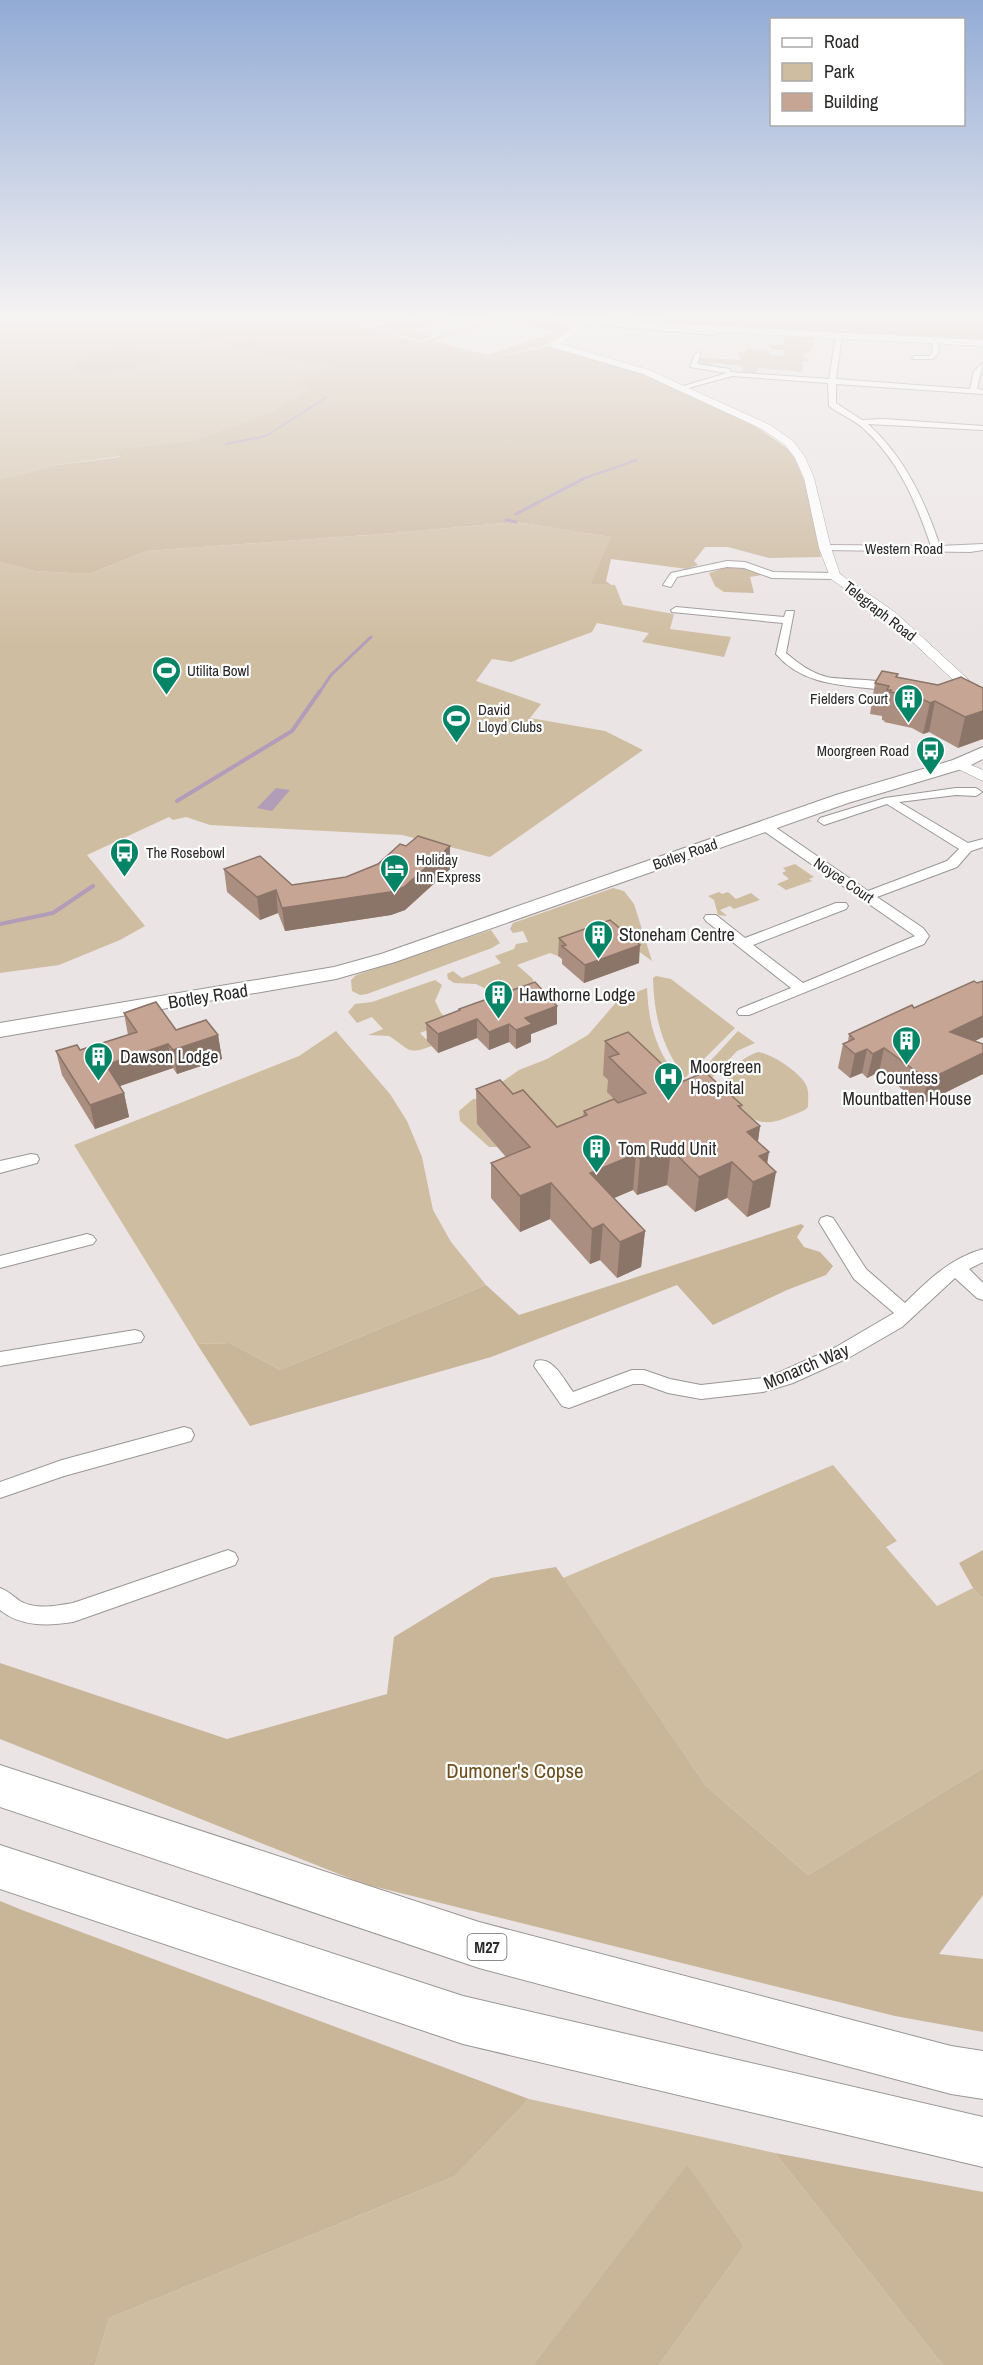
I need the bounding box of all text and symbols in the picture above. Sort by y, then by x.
legend [770,18,965,126]
text: Road [824,29,859,54]
text: Park [824,59,855,84]
text: Building [824,89,879,114]
street label: Western Road [865,538,943,559]
street label: Telegraph Road [839,576,921,646]
sports icon: Utilita Bowl [150,654,182,696]
place label: Utilita Bowl [187,660,249,681]
building icon: Fielders Court [893,682,925,724]
place label: Fielders Court [810,688,889,709]
place label: David Lloyd Clubs [478,699,542,737]
sports icon: David Lloyd Clubs [441,702,473,744]
bus stop icon: Moorgreen Road [914,734,946,776]
place label: Moorgreen Road [817,740,909,761]
street label: Botley Road [650,833,720,875]
bus stop icon: The Rosebowl [109,836,141,878]
place label: The Rosebowl [146,842,225,863]
place label: Holiday Inn Express [416,849,481,887]
hotel icon: Holiday Inn Express [379,852,411,894]
street label: Noyce Court [810,852,879,908]
building icon: Stoneham Centre [582,918,614,960]
place label: Stoneham Centre [619,922,735,947]
street label: Botley Road [166,977,250,1015]
building icon: Hawthorne Lodge [482,978,514,1020]
place label: Hawthorne Lodge [519,982,636,1007]
building icon: Countess Mountbatten House [891,1024,923,1066]
building icon: Dawson Lodge [83,1040,115,1082]
place label: Dawson Lodge [120,1044,218,1069]
place label: Moorgreen Hospital [690,1054,761,1100]
hospital icon: Moorgreen Hospital [653,1060,685,1102]
place label: Countess Mountbatten House [843,1065,971,1111]
building icon: Tom Rudd Unit [581,1132,613,1174]
place label: Tom Rudd Unit [618,1136,716,1161]
street label: Monarch Way [759,1337,853,1395]
park label: Dumoner's Copse [446,1756,584,1785]
road number: M27 [468,1934,506,1960]

